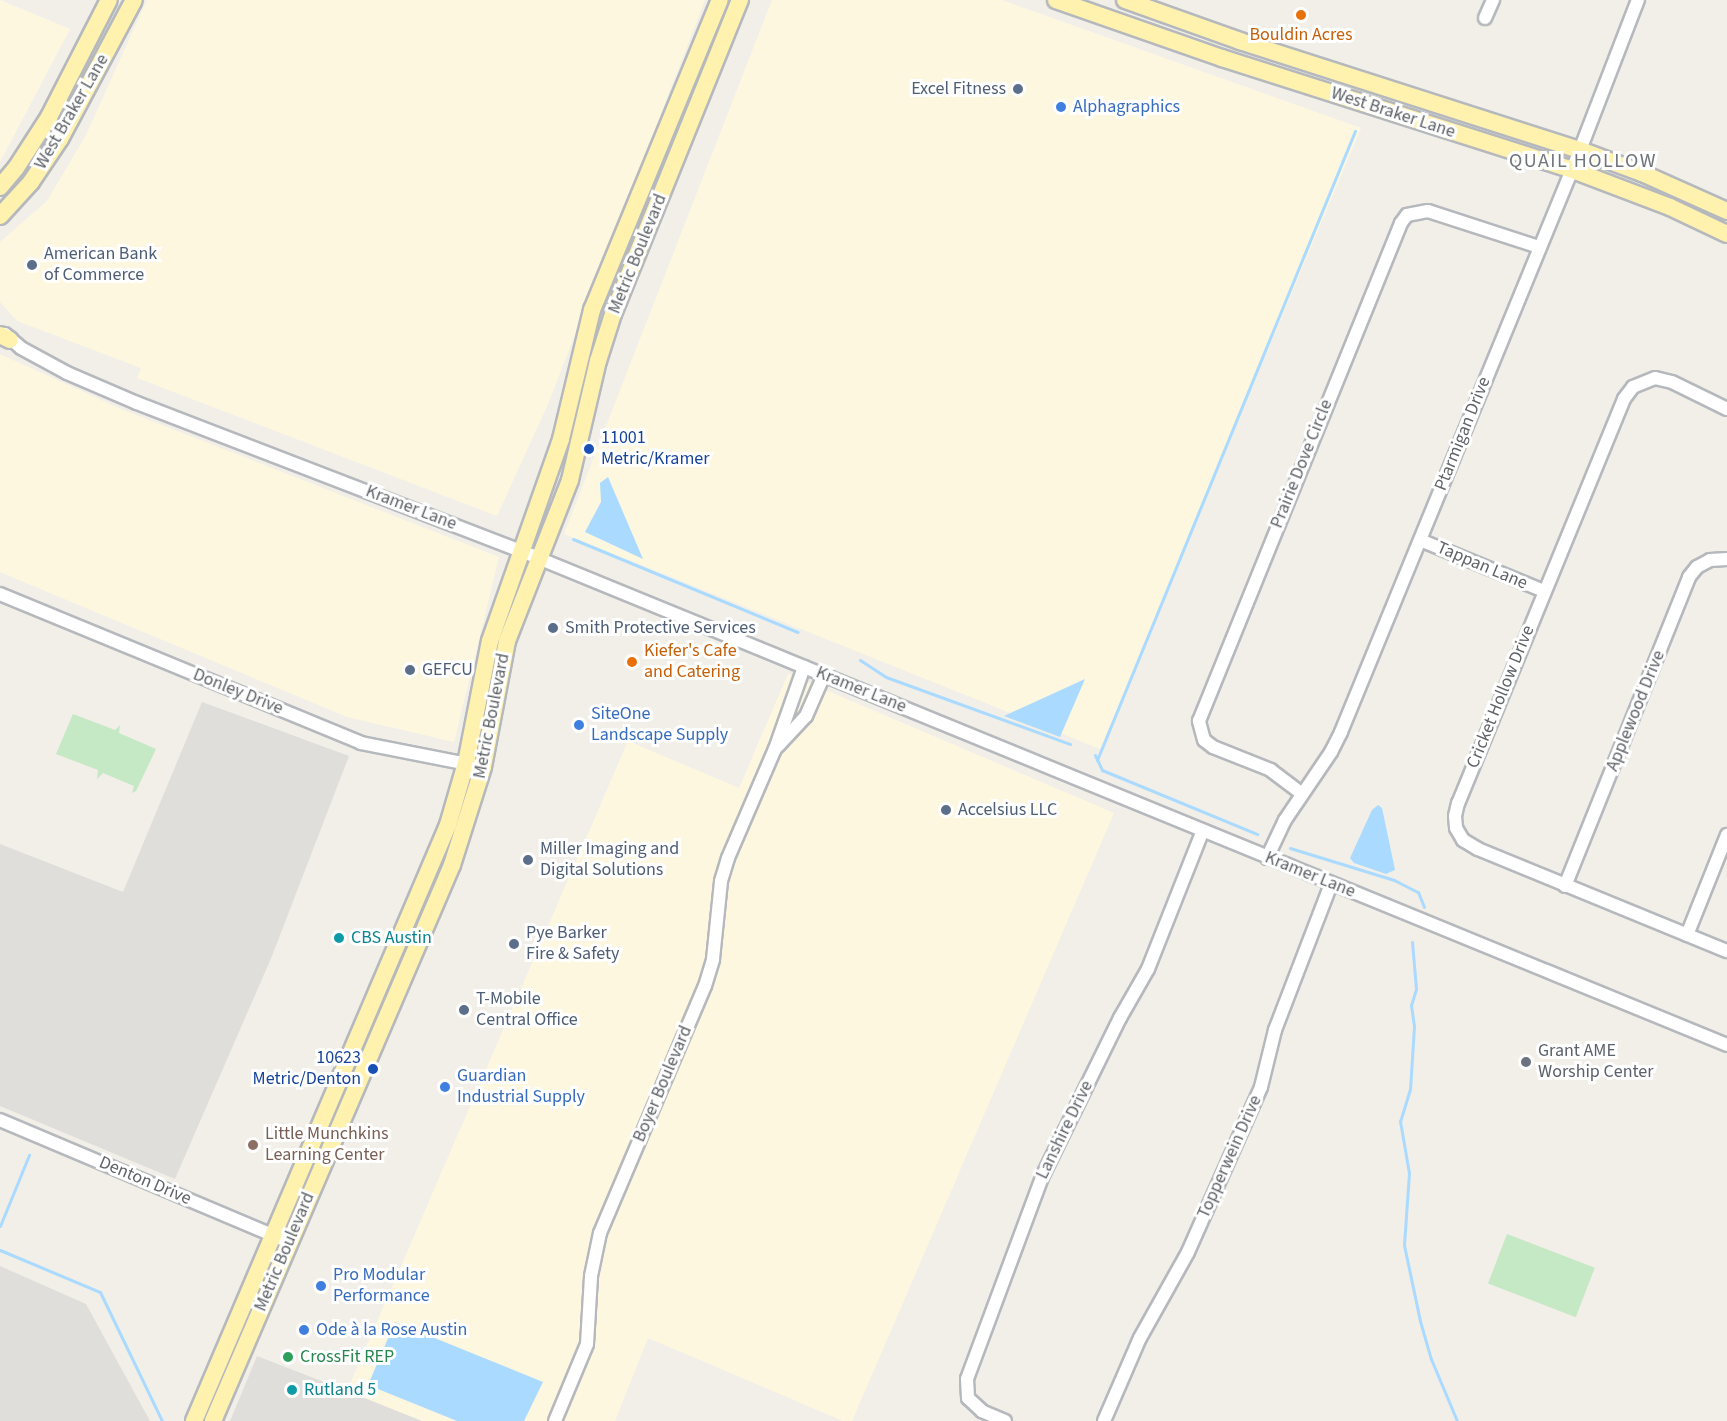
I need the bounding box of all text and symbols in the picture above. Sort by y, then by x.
marker: Bouldin Acres [1294,8,1308,22]
place label: Bouldin Acres [1249,24,1353,46]
street label: West Braker Lane [30,51,114,173]
place label: Excel Fitness [911,78,1006,100]
marker: Excel Fitness [1011,82,1025,96]
street label: West Braker Lane [1328,83,1458,143]
place label: Alphagraphics [1073,96,1180,118]
marker: Alphagraphics [1054,100,1068,114]
district label: QUAIL HOLLOW [1509,149,1657,173]
street label: Metric Boulevard [604,191,672,317]
place label: American Bank of Commerce [44,244,157,286]
marker: American Bank of Commerce [25,258,39,272]
street label: Ptarmigan Drive [1430,374,1496,494]
street label: Prairie Dove Circle [1266,397,1338,531]
place label: 11001 Metric/Kramer [601,428,710,470]
marker: 11001 Metric/Kramer [582,442,596,456]
street label: Kramer Lane [363,481,459,535]
street label: Tappan Lane [1433,537,1531,595]
place label: Smith Protective Services [565,617,756,639]
marker: Smith Protective Services [546,621,560,635]
street label: Cricket Hollow Drive [1462,622,1540,772]
place label: Kiefer's Cafe and Catering [644,641,740,684]
street label: Applewood Drive [1602,647,1670,775]
street label: Metric Boulevard [469,651,515,781]
marker: Kiefer's Cafe and Catering [625,655,639,669]
place label: GEFCU [422,659,473,681]
street label: Kramer Lane [813,662,909,718]
marker: GEFCU [403,663,417,677]
street label: Donley Drive [190,664,286,720]
place label: SiteOne Landscape Supply [591,704,728,746]
marker: SiteOne Landscape Supply [572,718,586,732]
place label: Accelsius LLC [958,799,1057,821]
marker: Accelsius LLC [939,803,953,817]
place label: Miller Imaging and Digital Solutions [540,839,679,882]
street label: Kramer Lane [1262,847,1358,903]
marker: Miller Imaging and Digital Solutions [521,853,535,867]
place label: Pye Barker Fire & Safety [526,923,619,966]
place label: CBS Austin [351,927,432,949]
marker: CBS Austin [332,931,346,945]
marker: Pye Barker Fire & Safety [507,937,521,951]
place label: T-Mobile Central Office [476,989,578,1032]
marker: T-Mobile Central Office [457,1003,471,1017]
street label: Boyer Boulevard [629,1023,697,1145]
place label: Grant AME Worship Center [1538,1041,1653,1084]
place label: 10623 Metric/Denton [253,1048,361,1090]
marker: Grant AME Worship Center [1519,1055,1533,1069]
marker: 10623 Metric/Denton [366,1062,380,1076]
place label: Guardian Industrial Supply [457,1066,585,1108]
street label: Lanshire Drive [1032,1077,1098,1183]
marker: Guardian Industrial Supply [438,1080,452,1094]
street label: Topperwein Drive [1193,1092,1267,1222]
place label: Little Munchkins Learning Center [265,1124,389,1166]
marker: Little Munchkins Learning Center [246,1138,260,1152]
street label: Denton Drive [96,1152,194,1210]
street label: Metric Boulevard [250,1189,320,1315]
place label: Pro Modular Performance [333,1265,430,1308]
marker: Pro Modular Performance [314,1279,328,1293]
place label: Ode à la Rose Austin [316,1319,467,1341]
marker: Ode à la Rose Austin [297,1323,311,1337]
place label: CrossFit REP [300,1346,394,1368]
marker: CrossFit REP [281,1350,295,1364]
place label: Rutland 5 [304,1379,376,1401]
marker: Rutland 5 [285,1383,299,1397]

